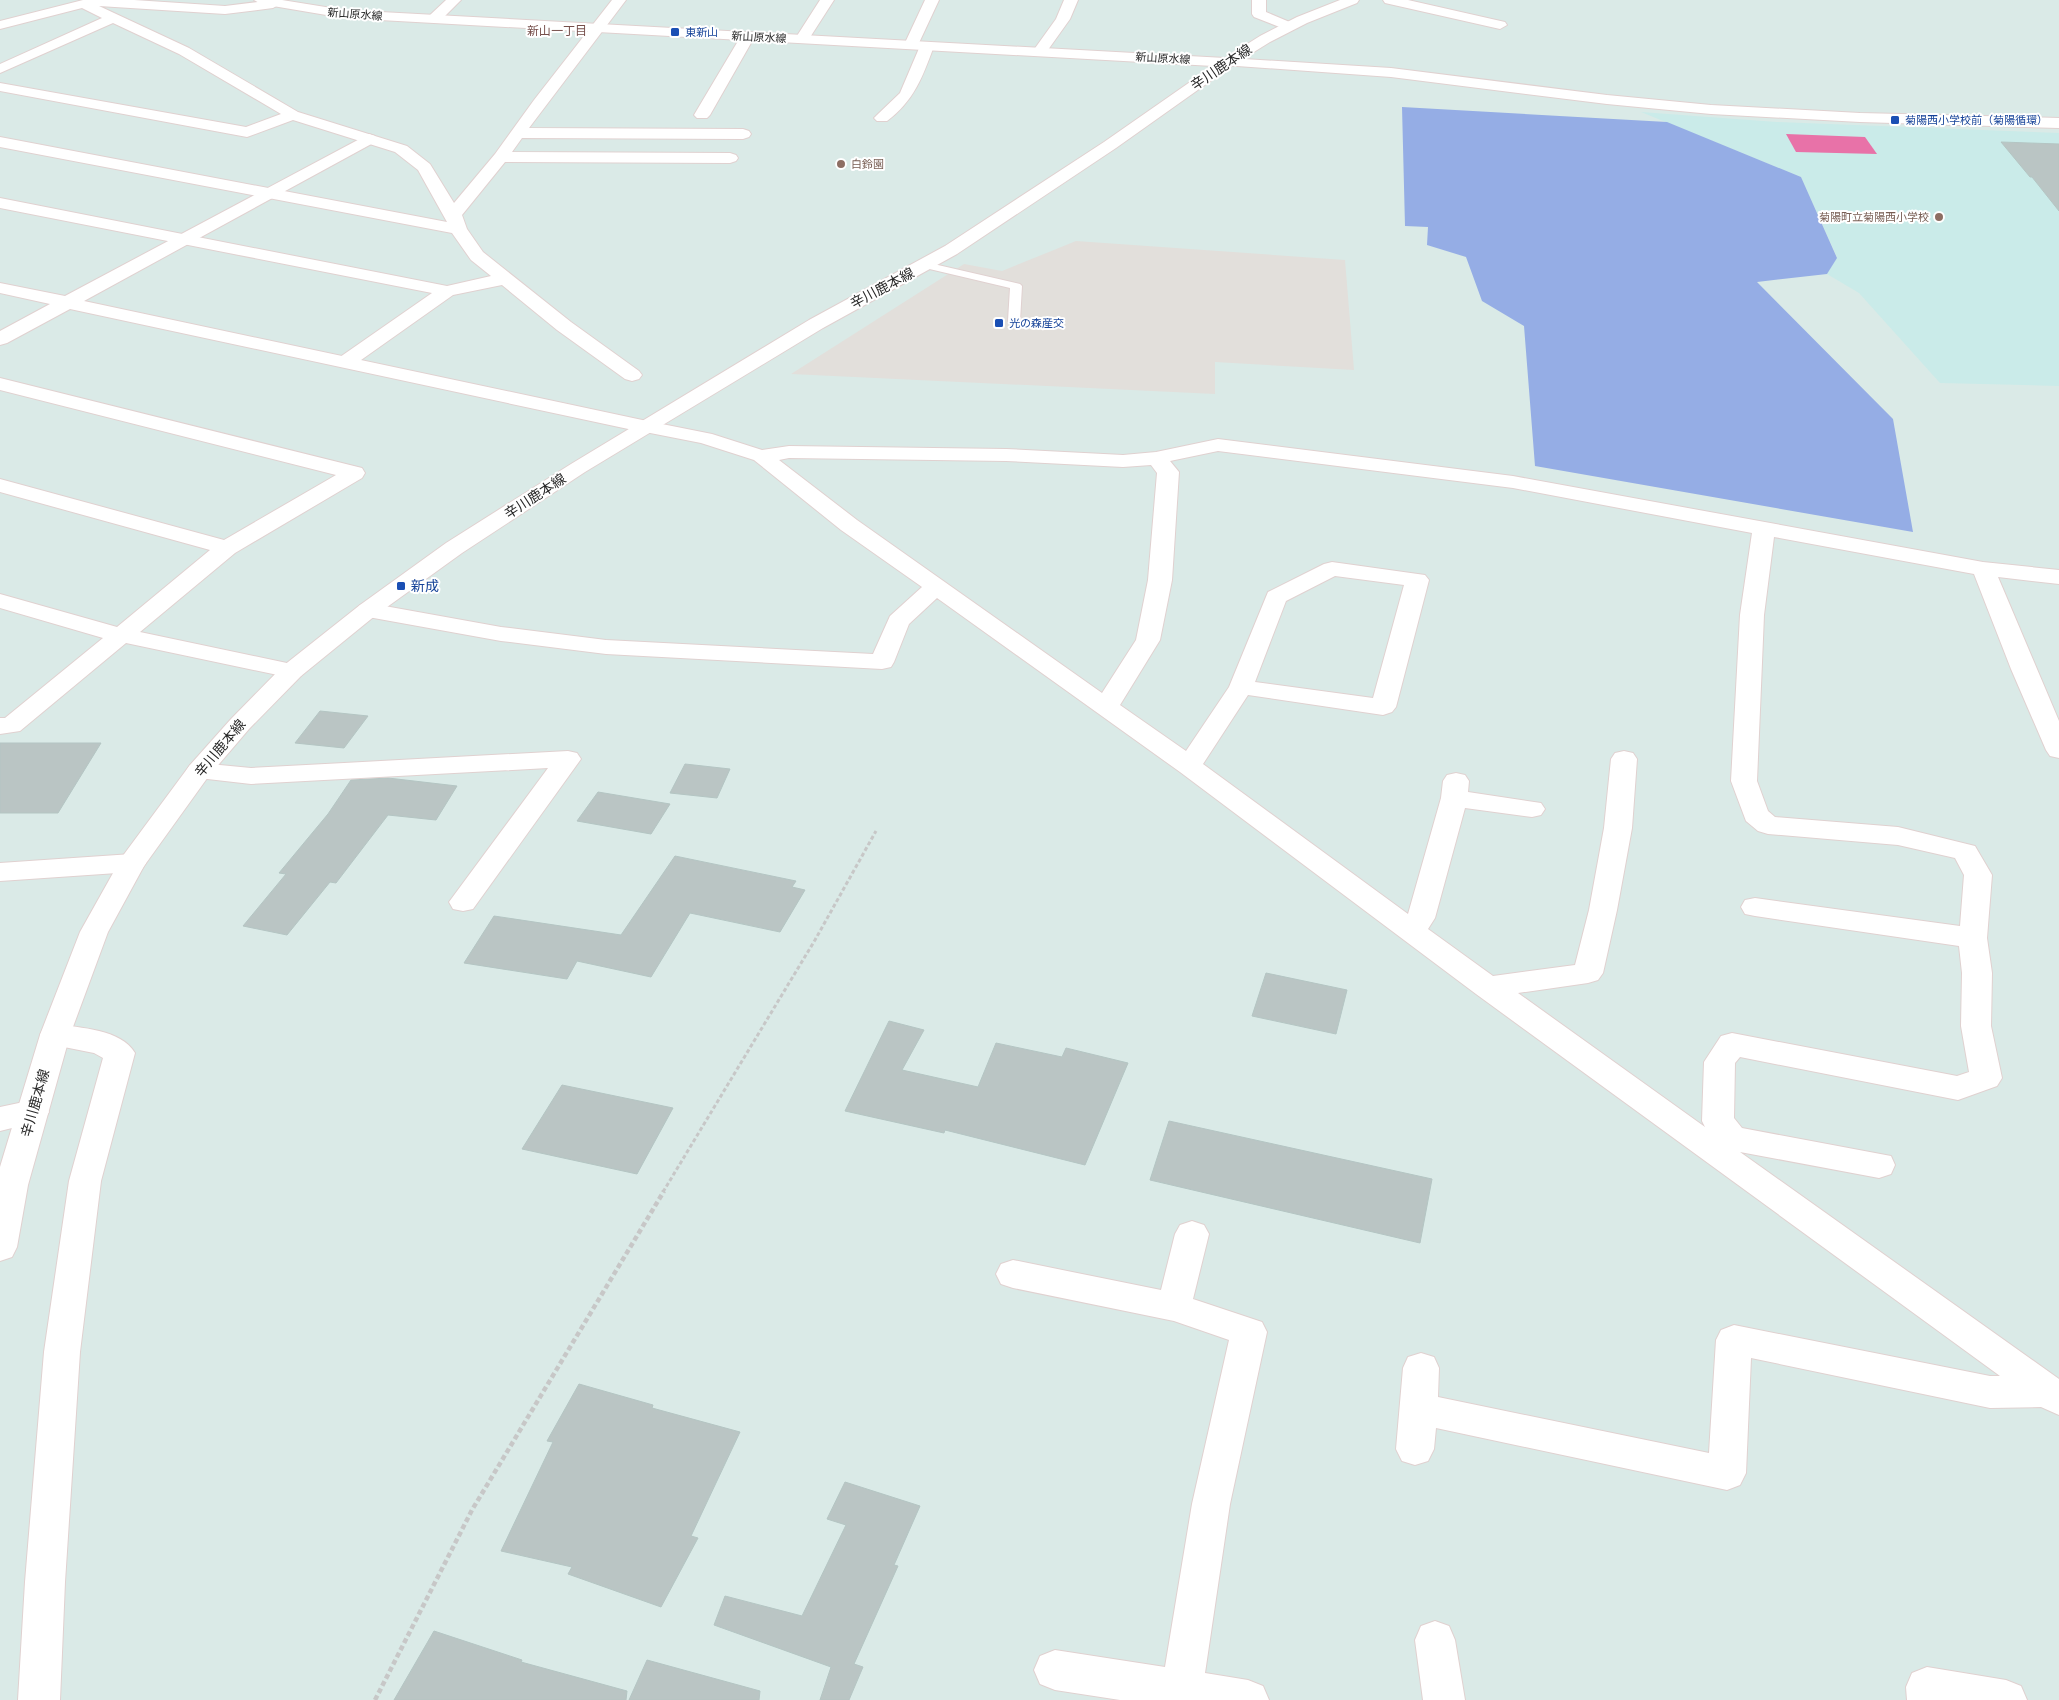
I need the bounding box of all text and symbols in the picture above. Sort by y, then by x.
street label: 新山原水線 [327,6,383,23]
district label: 新山一丁目 [527,24,587,39]
marker: 東新山 [669,26,681,38]
place label: 東新山 [685,26,718,39]
street label: 新山原水線 [731,30,787,45]
street label: 辛川鹿本線 [1188,41,1255,94]
street label: 新山原水線 [1135,51,1191,66]
marker: 菊陽西小学校前（菊陽循環） [1889,114,1901,126]
place label: 菊陽西小学校前（菊陽循環） [1905,114,2048,127]
marker: 白鈴園 [835,158,847,170]
place label: 白鈴園 [851,158,884,171]
place label: 菊陽町立菊陽西小学校 [1819,211,1929,224]
marker: 菊陽町立菊陽西小学校 [1933,211,1945,223]
street label: 辛川鹿本線 [847,265,917,312]
marker: 光の森産交 [993,317,1005,329]
place label: 光の森産交 [1009,317,1064,330]
street label: 辛川鹿本線 [501,470,569,523]
place label: 新成 [411,578,439,595]
marker: 新成 [395,580,407,592]
street label: 辛川鹿本線 [191,716,249,781]
street label: 辛川鹿本線 [18,1067,53,1139]

